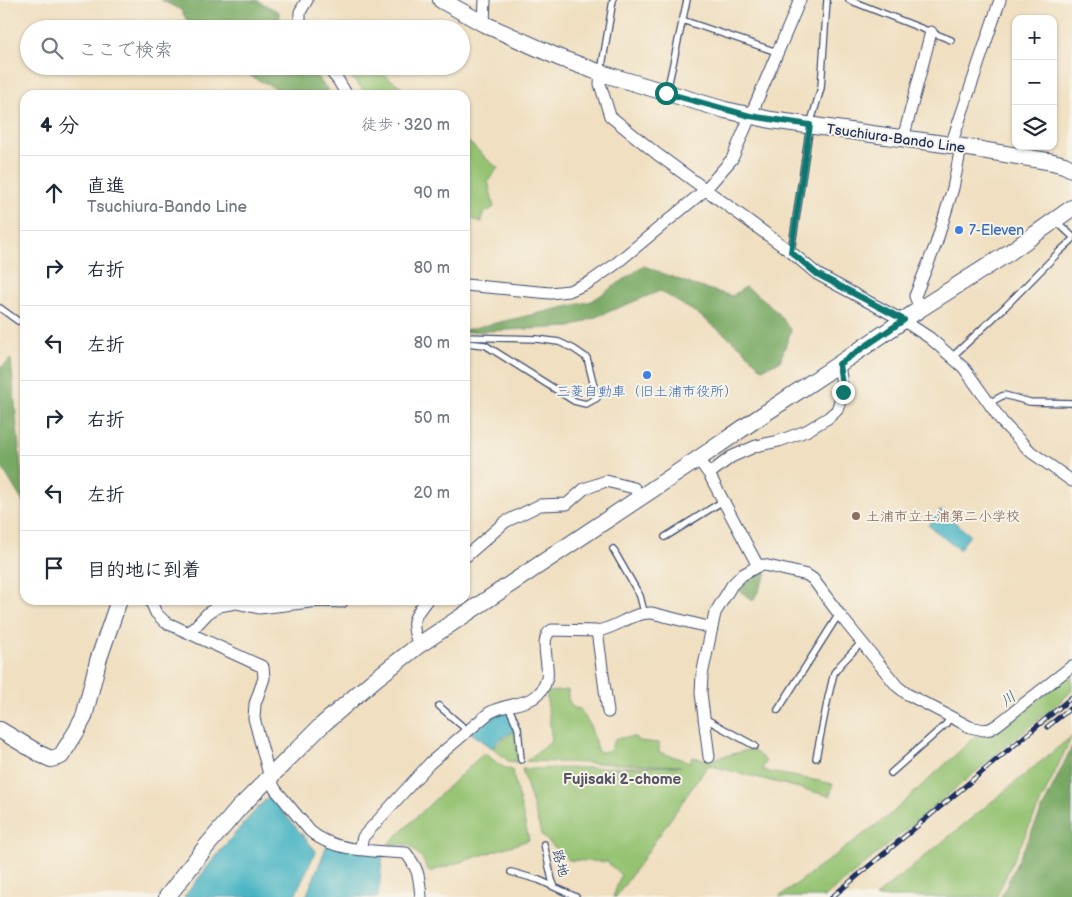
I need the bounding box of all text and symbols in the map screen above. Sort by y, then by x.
map controls [1012,15,1057,150]
button: + [1012,15,1057,60]
search box [20,20,470,75]
icon: search [38,34,66,62]
text: ここで検索 [78,39,173,62]
button: − [1012,60,1057,105]
route start [655,82,678,105]
button: layers [1012,105,1057,150]
text: 4 分 [40,113,79,138]
text: 徒歩 · 320 m [361,116,450,135]
street label: Tsuchiura-Bando Line [825,120,966,157]
text: 直進 [87,175,125,198]
icon: ahead [40,179,68,207]
text: 90 m [414,184,450,203]
text: Tsuchiura-Bando Line [87,198,247,217]
place label: 7-Eleven [969,222,1024,239]
marker: 7-Eleven [953,224,965,236]
icon: right [40,254,68,282]
text: 右折 [87,259,125,282]
text: 80 m [414,259,450,278]
icon: left [40,329,68,357]
text: 左折 [87,334,125,357]
text: 80 m [414,334,450,353]
marker: 三菱自動車（旧土浦市役所） [641,369,653,381]
route end [832,381,855,404]
place label: 三菱自動車（旧土浦市役所） [556,383,738,400]
icon: right [40,404,68,432]
text: 右折 [87,409,125,432]
text: 50 m [414,409,450,428]
icon: left [40,479,68,507]
text: 左折 [87,484,125,507]
text: 20 m [414,484,450,503]
place label: 土浦市立土浦第二小学校 [866,508,1020,525]
marker: 土浦市立土浦第二小学校 [850,510,862,522]
icon: arrive [40,554,68,582]
text: 目的地に到着 [87,559,201,582]
water label: 川 [997,687,1020,712]
district label: Fujisaki 2-chome [563,770,681,789]
street label: 路地 [549,847,572,879]

